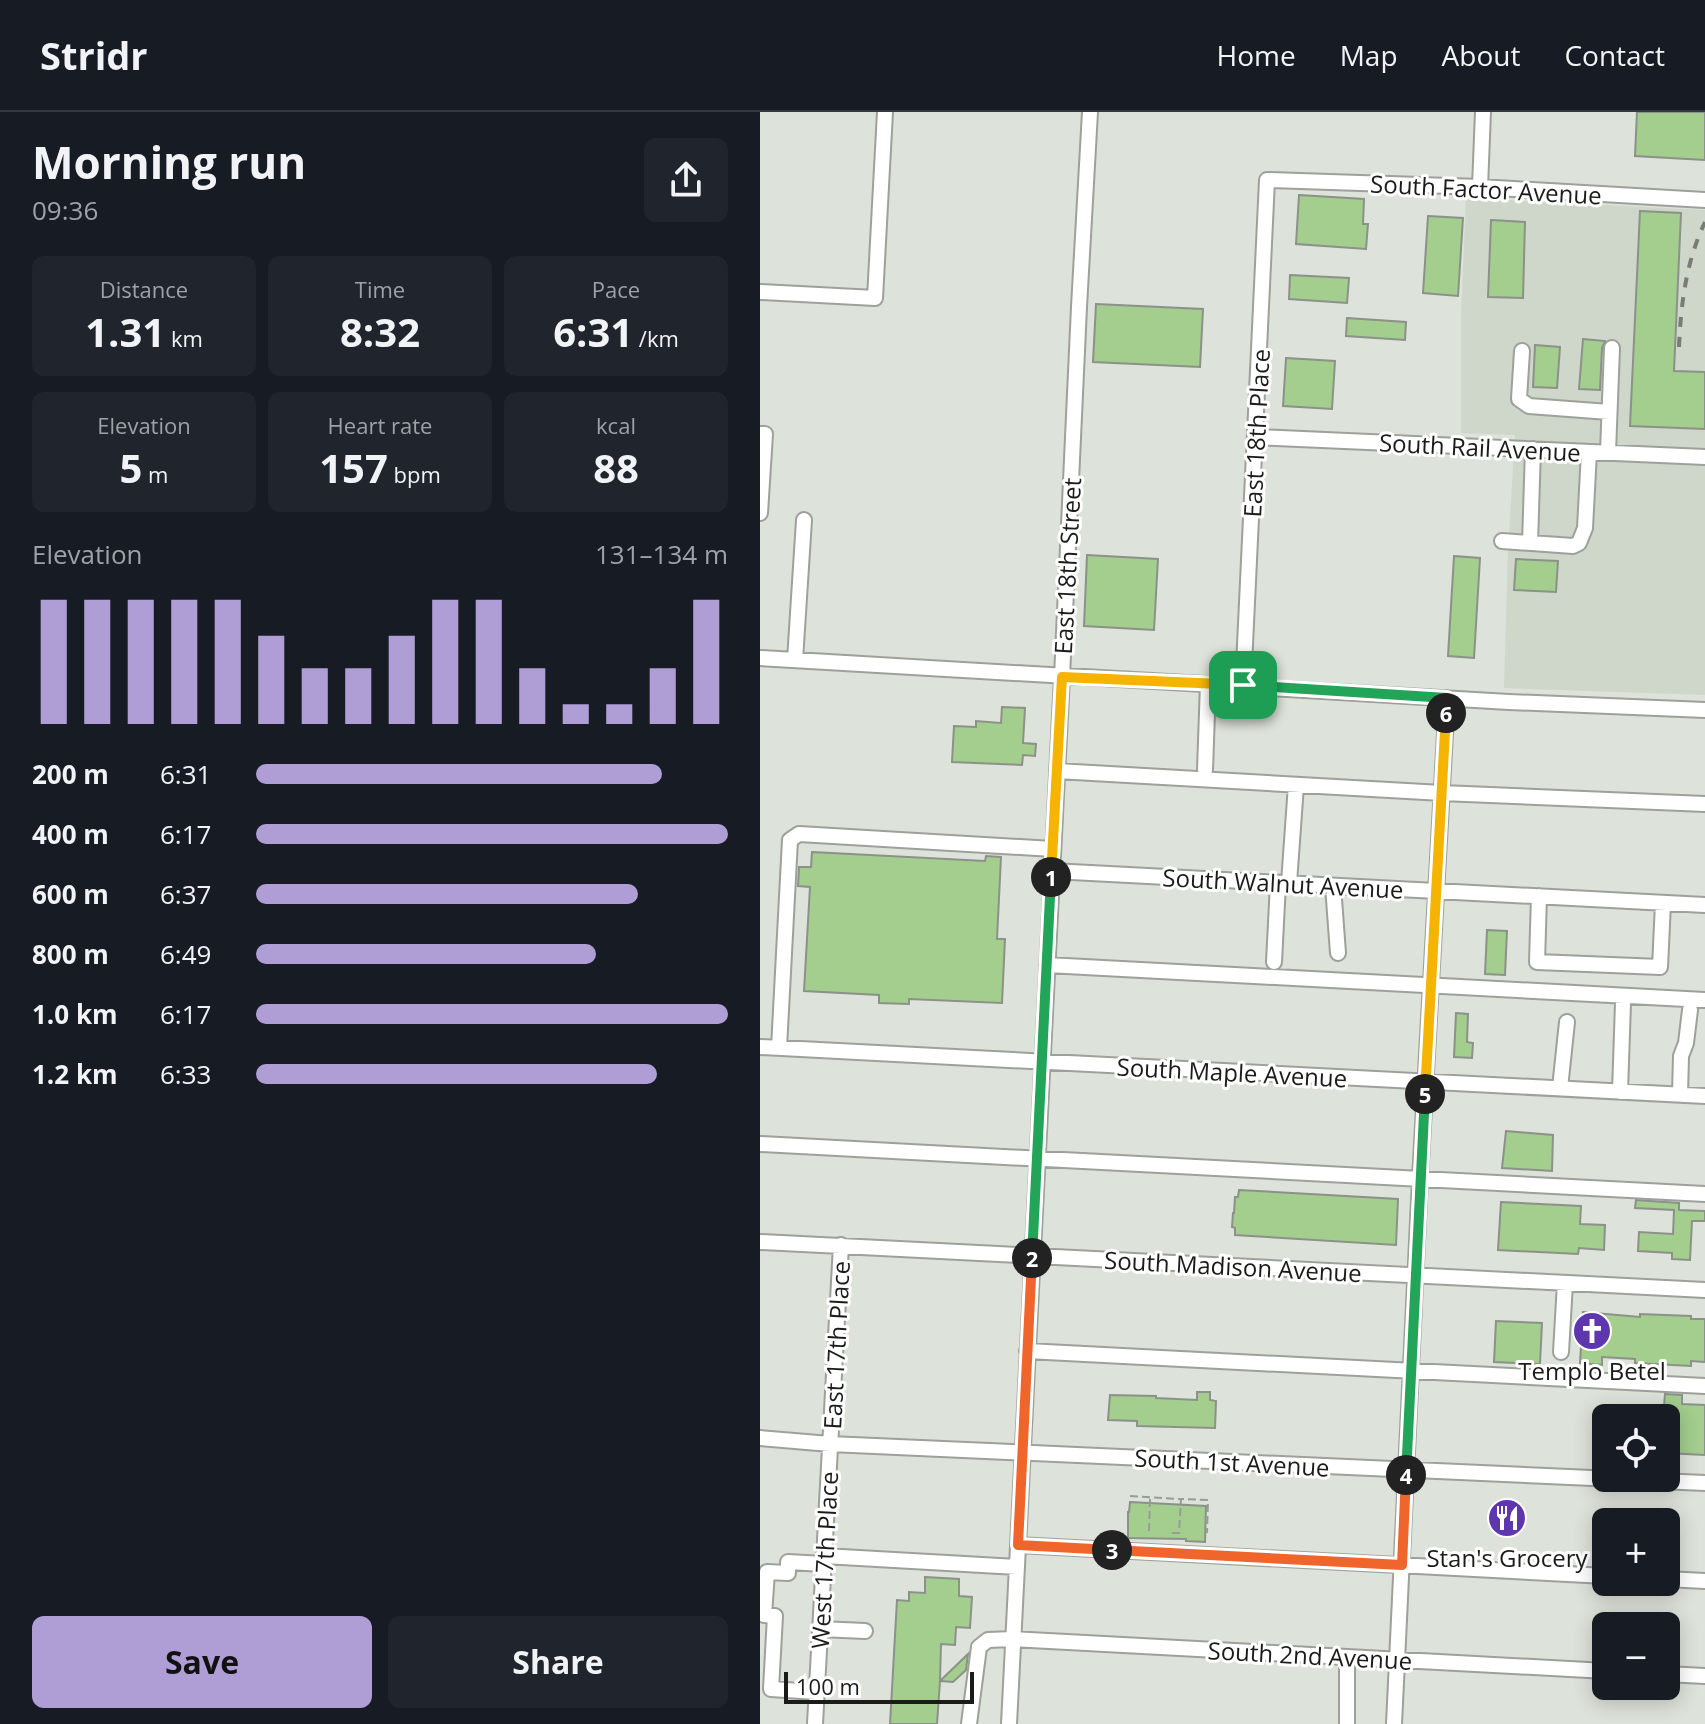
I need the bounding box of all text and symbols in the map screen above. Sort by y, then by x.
text: Stridr [40,29,148,81]
text: Home [1217,36,1296,74]
text: Map [1340,36,1398,74]
text: About [1442,36,1520,74]
text: Contact [1564,36,1665,74]
text: Morning run [32,132,306,192]
button: share [644,138,728,222]
street label: South Factor Avenue [1369,166,1603,212]
text: 09:36 [32,192,98,228]
text: Distance [100,274,188,304]
text: Time [355,274,405,304]
text: Pace [592,274,640,304]
text: 1.31 [85,304,165,359]
text: 8:32 [340,304,420,359]
text: 6:31 [553,304,633,359]
text: km [165,323,203,353]
text: /km [633,323,679,353]
street label: East 18th Place [1235,348,1277,518]
text: Elevation [97,410,191,440]
text: Heart rate [328,410,432,440]
text: kcal [596,410,636,440]
street label: South Rail Avenue [1378,425,1582,469]
text: 5 [120,440,142,495]
text: 157 [319,440,388,495]
text: 88 [593,440,639,495]
text: m [142,459,168,489]
text: bpm [388,459,441,489]
street label: East 18th Street [1046,477,1088,655]
text: Elevation [32,536,142,572]
text: 131–134 m [595,536,728,572]
pin [1209,651,1277,719]
icon: arrive [1221,663,1265,707]
pin: 6 [1426,693,1466,733]
text: 6 [1440,698,1452,728]
text: 200 m [32,756,109,792]
text: 6:31 [160,756,211,792]
text: 400 m [32,816,109,852]
text: 6:17 [160,816,211,852]
pin: 1 [1031,857,1071,897]
street label: South Walnut Avenue [1162,860,1404,906]
text: 1 [1045,862,1057,892]
text: 600 m [32,876,109,912]
text: 6:37 [160,876,211,912]
text: 800 m [32,936,109,972]
text: 6:49 [160,936,211,972]
text: 1.0 km [32,996,118,1032]
text: 6:17 [160,996,211,1032]
street label: South Maple Avenue [1116,1049,1348,1095]
text: 1.2 km [32,1056,118,1092]
text: 6:33 [160,1056,211,1092]
pin: 5 [1405,1074,1445,1114]
text: 5 [1419,1079,1431,1109]
pin: 2 [1012,1238,1052,1278]
text: 2 [1026,1243,1038,1273]
street label: South Madison Avenue [1103,1243,1363,1289]
street label: East 17th Place [815,1260,857,1430]
church icon: Templo Betel [1571,1310,1613,1352]
place label: Templo Betel [1518,1354,1666,1387]
map controls [1592,1404,1680,1700]
button: locate [1592,1404,1680,1492]
street label: South 1st Avenue [1134,1440,1330,1484]
pin: 4 [1386,1455,1426,1495]
text: 4 [1400,1460,1412,1490]
street label: West 17th Place [803,1470,845,1650]
restaurant icon: Stan's Grocery [1486,1497,1528,1539]
button: + [1592,1508,1680,1596]
pin: 3 [1092,1530,1132,1570]
text: 3 [1106,1535,1118,1565]
place label: Stan's Grocery [1426,1541,1589,1574]
button: − [1592,1612,1680,1700]
button: Save [32,1616,372,1708]
button: Share [388,1616,728,1708]
street label: South 2nd Avenue [1207,1633,1413,1677]
scale bar [784,1668,974,1704]
text: 100 m [796,1671,860,1701]

